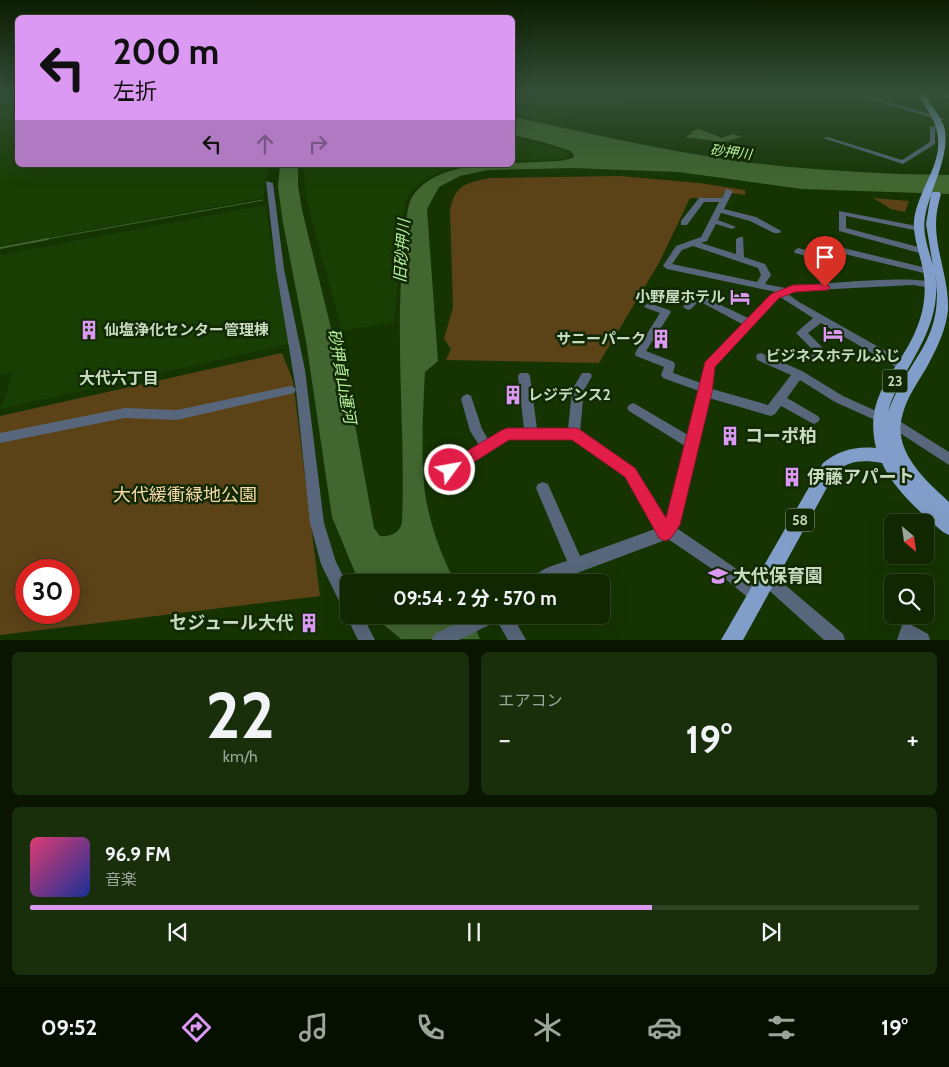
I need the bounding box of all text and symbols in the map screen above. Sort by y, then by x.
text: 200 m [113,30,219,73]
icon: left [30,35,95,100]
text: 左折 [113,78,157,105]
icon: left [198,130,226,158]
icon: ahead [251,130,279,158]
icon: right [304,130,332,158]
water label: 砂押川 [709,141,755,164]
water label: 旧砂押川 [390,216,414,284]
pin [804,236,846,287]
icon: arrive [811,243,839,271]
hotel icon: 小野屋ホテル [729,286,751,308]
place label: 小野屋ホテル [635,288,725,306]
building icon: 仙塩浄化センター管理棟 [78,319,100,341]
place label: 仙塩浄化センター管理棟 [104,321,269,339]
hotel icon: ビジネスホテルふじ [822,323,844,345]
water label: 砂押貞山運河 [324,327,360,428]
building icon: サニーパーク [650,328,672,350]
place label: サニーパーク [556,330,646,348]
place label: ビジネスホテルふじ [765,347,901,365]
district label: 大代六丁目 [79,369,159,388]
road number: 23 [882,370,908,392]
building icon: レジデンス2 [502,384,524,406]
place label: レジデンス2 [528,386,611,404]
building icon: コーポ柏 [719,425,741,447]
place label: コーポ柏 [745,425,817,447]
position arrow [423,443,475,495]
building icon: 伊藤アパート [781,466,803,488]
place label: 伊藤アパート [807,466,915,488]
park label: 大代緩衝緑地公園 [113,484,257,506]
road number: 58 [786,508,814,532]
north arrow [884,514,934,564]
map controls [884,514,934,624]
speed limit sign: 30 [15,559,80,624]
school or university icon: 大代保育園 [707,565,729,587]
place label: 大代保育園 [733,565,823,587]
button: search [884,574,934,624]
text: 09:54 · 2 分 · 570 m [393,587,557,610]
place label: セジュール大代 [169,612,294,634]
building icon: セジュール大代 [298,612,320,634]
text: 22 [206,675,275,754]
text: エアコン [499,691,563,710]
text: 19° [686,716,732,763]
text: − [499,722,511,756]
text: + [907,722,919,756]
text: km/h [223,747,258,766]
text: 96.9 FM [105,843,171,866]
text: 音楽 [105,870,137,889]
icon: previous [164,918,192,946]
icon: pause [460,918,488,946]
icon: next [757,918,785,946]
icon: directions [179,1010,214,1045]
icon: music [296,1010,331,1045]
icon: phone [413,1010,448,1045]
icon: climate [530,1010,565,1045]
icon: car [647,1010,682,1045]
icon: filters [764,1010,799,1045]
text: 09:52 [41,1014,97,1041]
text: 19° [881,1014,908,1041]

